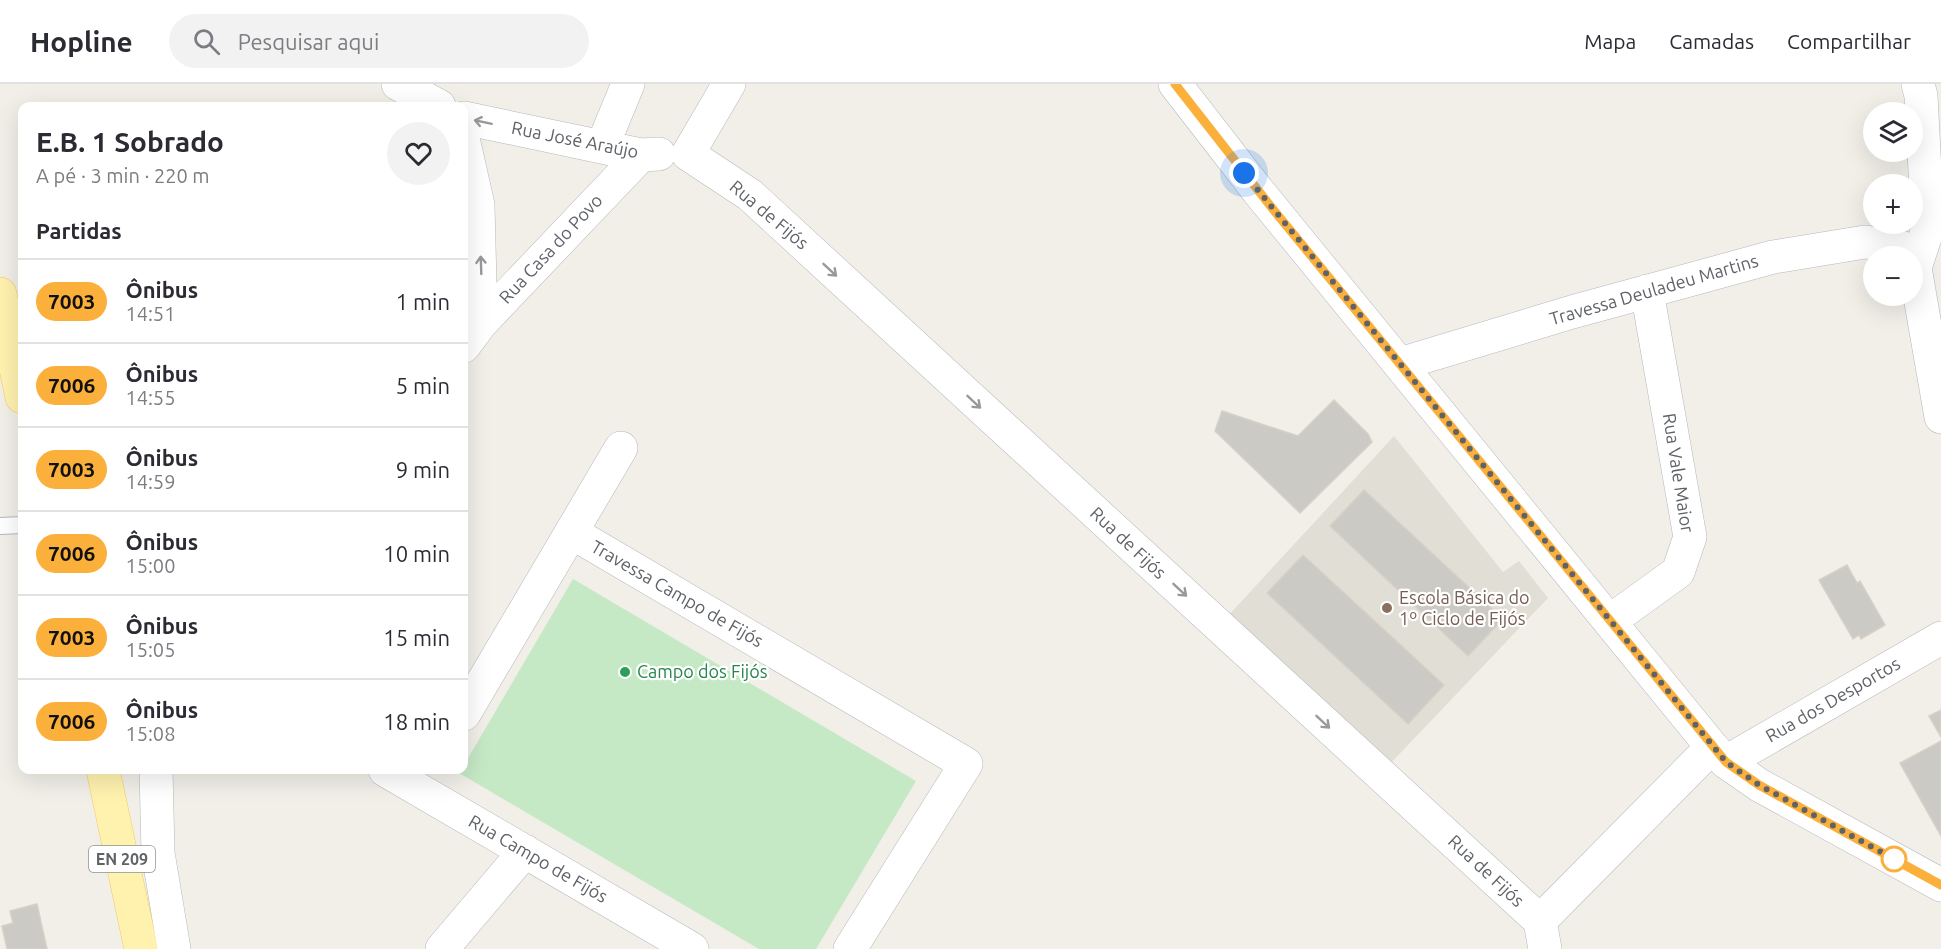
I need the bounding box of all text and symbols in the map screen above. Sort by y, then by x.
search box [169,14,589,68]
icon: search [190,25,223,58]
text: Hopline [30,26,133,57]
text: Pesquisar aqui [238,29,379,54]
text: Mapa [1584,29,1636,53]
text: Camadas [1669,29,1754,53]
text: Compartilhar [1787,29,1911,53]
map controls [1863,102,1923,306]
button: layers [1863,102,1923,162]
one-way arrow [474,116,493,127]
street label: Rua José Araújo [510,117,640,161]
button: heart [387,122,450,185]
text: E.B. 1 Sobrado [36,126,224,157]
your location [1229,158,1259,188]
text: A pé · 3 min · 220 m [36,164,210,187]
button: + [1863,174,1923,234]
street label: Rua de Fijós [726,176,813,253]
street label: Rua Casa do Povo [495,190,606,307]
text: Partidas [36,218,122,243]
button: − [1863,246,1923,306]
street label: Travessa Deuladeu Martins [1547,250,1761,328]
one-way arrow [475,255,486,275]
one-way arrow [823,262,838,277]
text: Ônibus [125,277,198,302]
text: 7003 [48,289,95,313]
text: 1 min [396,289,450,314]
text: 14:51 [125,302,175,325]
text: Ônibus [125,361,198,386]
text: 7006 [48,373,95,397]
text: 5 min [396,373,450,398]
text: 14:55 [125,386,175,409]
one-way arrow [966,394,981,408]
street label: Rua Vale Maior [1660,412,1698,534]
text: Ônibus [125,445,198,470]
text: 7003 [48,457,95,481]
text: 9 min [396,457,450,482]
text: 14:59 [125,470,175,493]
street label: Rua de Fijós [1087,502,1171,582]
text: Ônibus [125,529,198,554]
street label: Travessa Campo de Fijós [588,536,767,651]
text: 7006 [48,541,95,565]
text: 10 min [383,541,450,566]
text: 15:00 [125,554,175,577]
one-way arrow [1172,583,1187,597]
place label: Escola Básica do 1º Ciclo de Fijós [1399,587,1530,628]
marker: Escola Básica do 1º Ciclo de Fijós [1380,601,1394,615]
text: Ônibus [125,613,198,638]
text: 7003 [48,625,95,649]
text: 15 min [383,625,450,650]
text: 15:05 [125,638,175,661]
street label: Rua dos Desportos [1762,652,1903,746]
place label: Campo dos Fijós [637,661,768,681]
marker: Campo dos Fijós [618,665,632,679]
text: Ônibus [125,697,198,722]
text: 7006 [48,709,95,733]
text: 18 min [383,709,450,734]
one-way arrow [1316,715,1331,729]
text: 15:08 [125,722,175,745]
street label: Rua Campo de Fijós [466,810,612,906]
street label: Rua de Fijós [1445,830,1529,910]
road number: EN 209 [89,846,155,872]
unlabelled marker [1881,846,1907,872]

